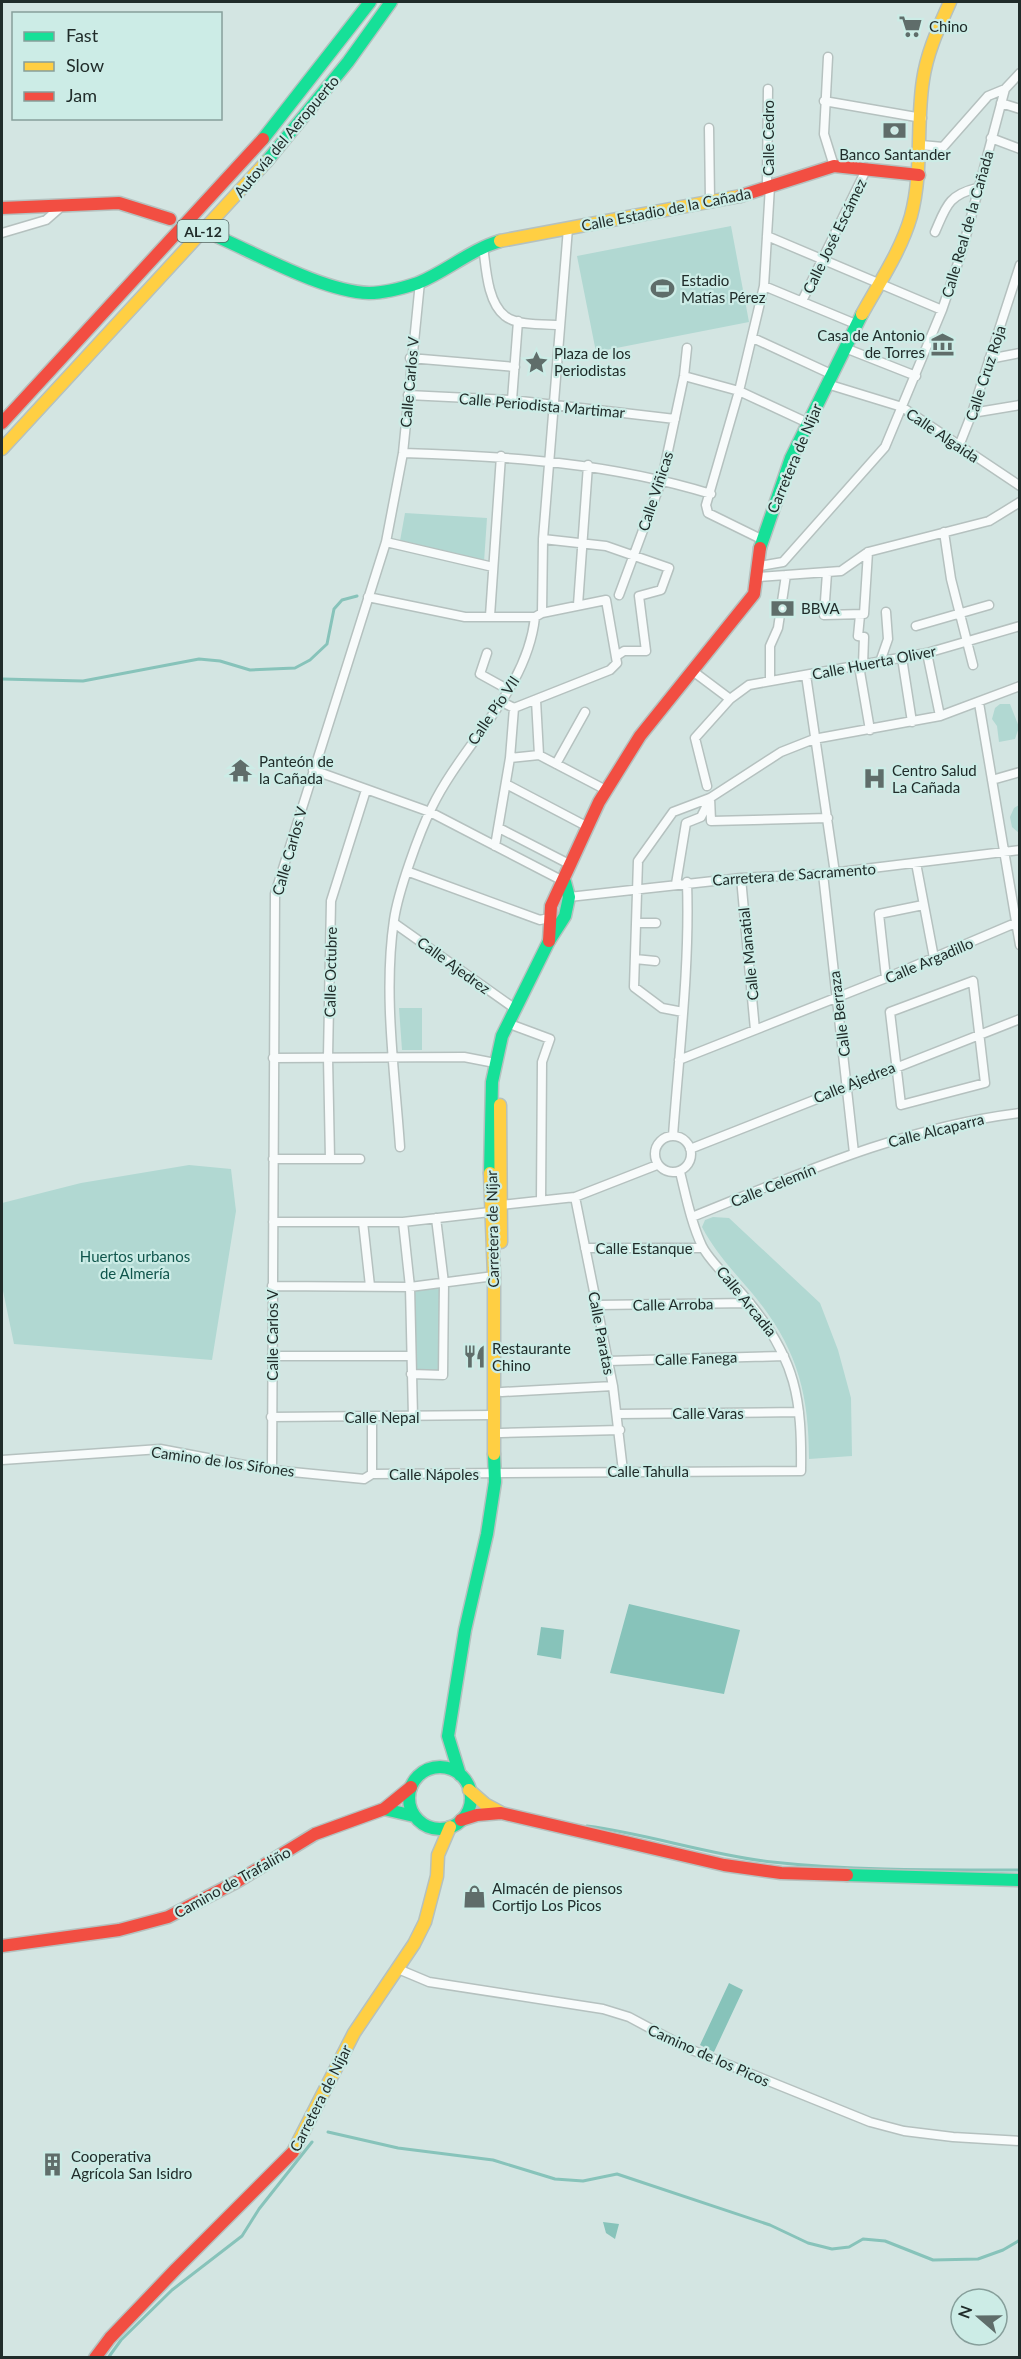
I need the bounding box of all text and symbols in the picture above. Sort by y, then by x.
legend [12,12,222,120]
supermarket icon: Chino [898,13,924,39]
place label: Chino [929,17,968,35]
text: Fast [66,24,99,46]
text: Slow [66,54,104,76]
street label: Autovía del Aeropuerto [230,71,342,201]
text: Jam [66,84,97,106]
street label: Calle Cedro [759,100,777,176]
bank icon: Banco Santander [882,117,908,143]
place label: Banco Santander [839,145,951,163]
street label: Calle Real de la Cañada [937,148,997,300]
street label: Calle José Escámez [798,176,870,296]
street label: Calle Estadio de la Cañada [580,184,752,234]
road number: AL-12 [178,220,228,242]
place label: Estadio Matías Pérez [681,271,766,306]
sports icon: Estadio Matías Pérez [650,276,676,302]
street label: Calle Cruz Roja [961,323,1009,423]
place label: Casa de Antonio de Torres [817,326,925,361]
museum icon: Casa de Antonio de Torres [930,331,956,357]
street label: Calle Carlos V [396,335,422,428]
place label: Plaza de los Periodistas [554,344,631,379]
place icon: Plaza de los Periodistas [523,349,549,375]
street label: Calle Periodista Martimar [458,389,626,421]
street label: Carretera de Níjar [763,400,825,516]
street label: Calle Algaida [903,404,983,466]
street label: Calle Viñicas [634,449,676,533]
bank icon: BBVA [770,595,796,621]
place label: BBVA [801,599,841,617]
street label: Calle Huerta Oliver [810,641,938,683]
street label: Calle Pío VII [463,672,523,748]
place label: Panteón de la Cañada [259,752,334,787]
temple icon: Panteón de la Cañada [228,757,254,783]
place label: Centro Salud La Cañada [892,761,977,796]
hospital icon: Centro Salud La Cañada [861,766,887,792]
street label: Calle Carlos V [268,804,310,897]
street label: Carretera de Sacramento [712,859,876,889]
street label: Calle Manatial [734,907,762,1001]
street label: Calle Octubre [320,926,340,1017]
street label: Calle Ajedrez [414,933,494,998]
street label: Calle Argadillo [882,933,976,987]
street label: Calle Berraza [825,970,853,1058]
street label: Calle Ajedrea [811,1057,897,1107]
street label: Calle Alcaparra [886,1109,986,1151]
street label: Calle Celemín [728,1160,818,1210]
street label: Carretera de Níjar [482,1170,502,1288]
street label: Calle Estanque [595,1239,693,1257]
park label: Huertos urbanos de Almería [80,1247,190,1282]
street label: Calle Arcadia [713,1262,781,1340]
street label: Calle Carlos V [263,1289,281,1381]
street label: Calle Paratas [585,1290,619,1376]
street label: Calle Arroba [632,1294,714,1314]
place label: Restaurante Chino [492,1339,571,1374]
restaurant icon: Restaurante Chino [461,1344,487,1370]
street label: Calle Fanega [654,1348,738,1368]
street label: Calle Varas [672,1404,744,1422]
street label: Calle Nepal [345,1408,419,1426]
street label: Camino de los Sifones [150,1442,296,1480]
street label: Calle Tahulla [607,1462,689,1480]
street label: Calle Nápoles [389,1465,479,1483]
street label: Camino de Trafaliño [171,1843,293,1921]
place label: Almacén de piensos Cortijo Los Picos [492,1879,623,1914]
shop icon: Almacén de piensos Cortijo Los Picos [461,1884,487,1910]
street label: Camino de los Picos [645,2020,773,2090]
street label: Carretera de Níjar [285,2041,355,2154]
place label: Cooperativa Agrícola San Isidro [71,2147,192,2182]
building icon: Cooperativa Agrícola San Isidro [40,2152,66,2178]
north arrow [949,2287,1009,2347]
text: N [953,2303,975,2321]

